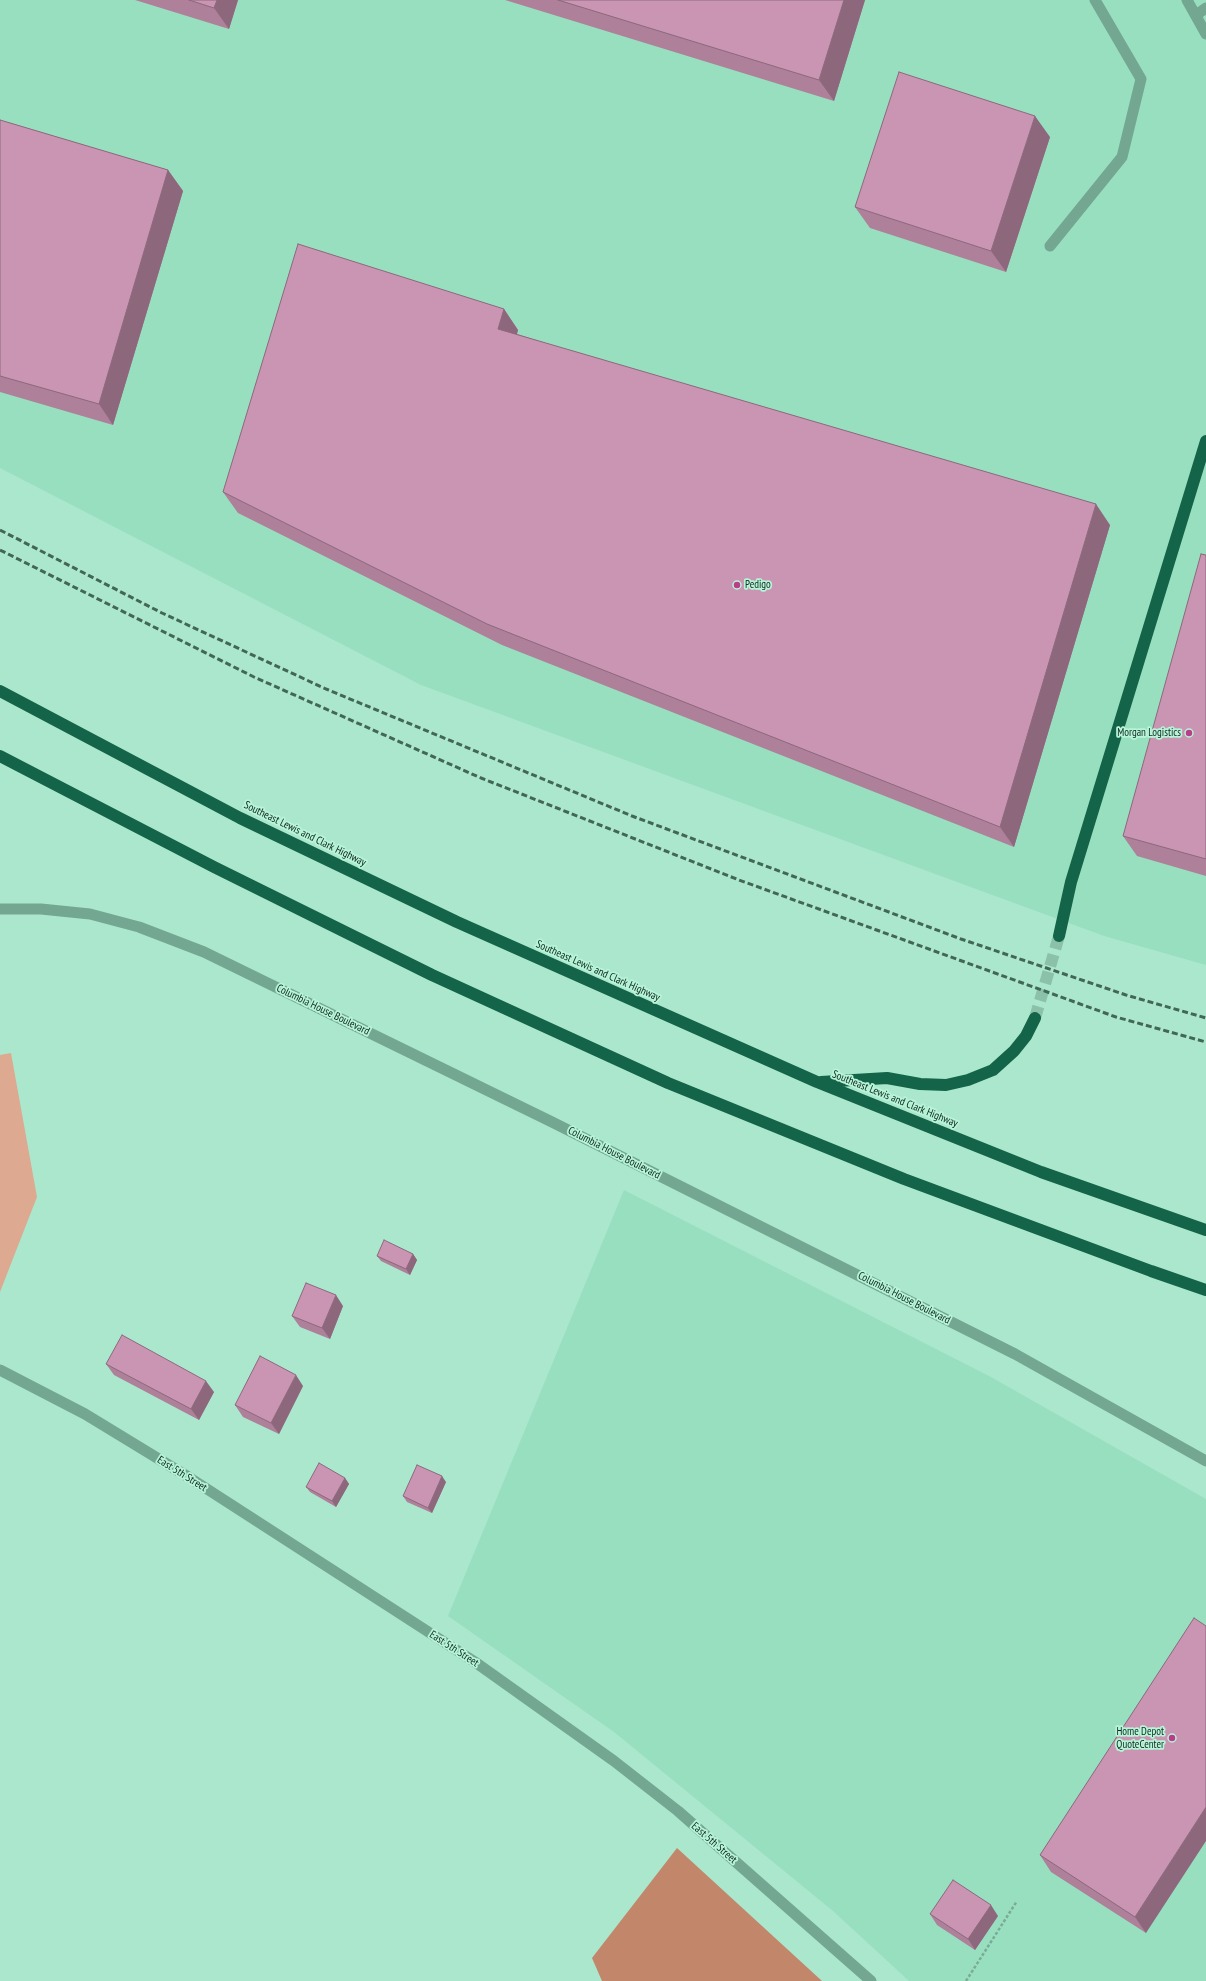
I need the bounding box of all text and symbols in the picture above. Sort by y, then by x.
place label: Pedigo [745,578,771,592]
marker: Pedigo [732,580,742,590]
place label: Morgan Logistics [1117,726,1181,740]
marker: Morgan Logistics [1184,728,1194,738]
street label: Southeast Lewis and Clark Highway [242,799,368,869]
street label: Southeast Lewis and Clark Highway [534,938,662,1004]
street label: Columbia House Boulevard [274,982,372,1038]
street label: Southeast Lewis and Clark Highway [830,1068,960,1130]
street label: Columbia House Boulevard [566,1124,662,1182]
street label: Columbia House Boulevard [856,1269,952,1327]
street label: East 5th Street [155,1454,209,1494]
street label: East 5th Street [427,1628,481,1670]
place label: Home Depot QuoteCenter [1116,1725,1164,1751]
marker: Home Depot QuoteCenter [1167,1733,1177,1743]
street label: East 5th Street [688,1820,740,1866]

